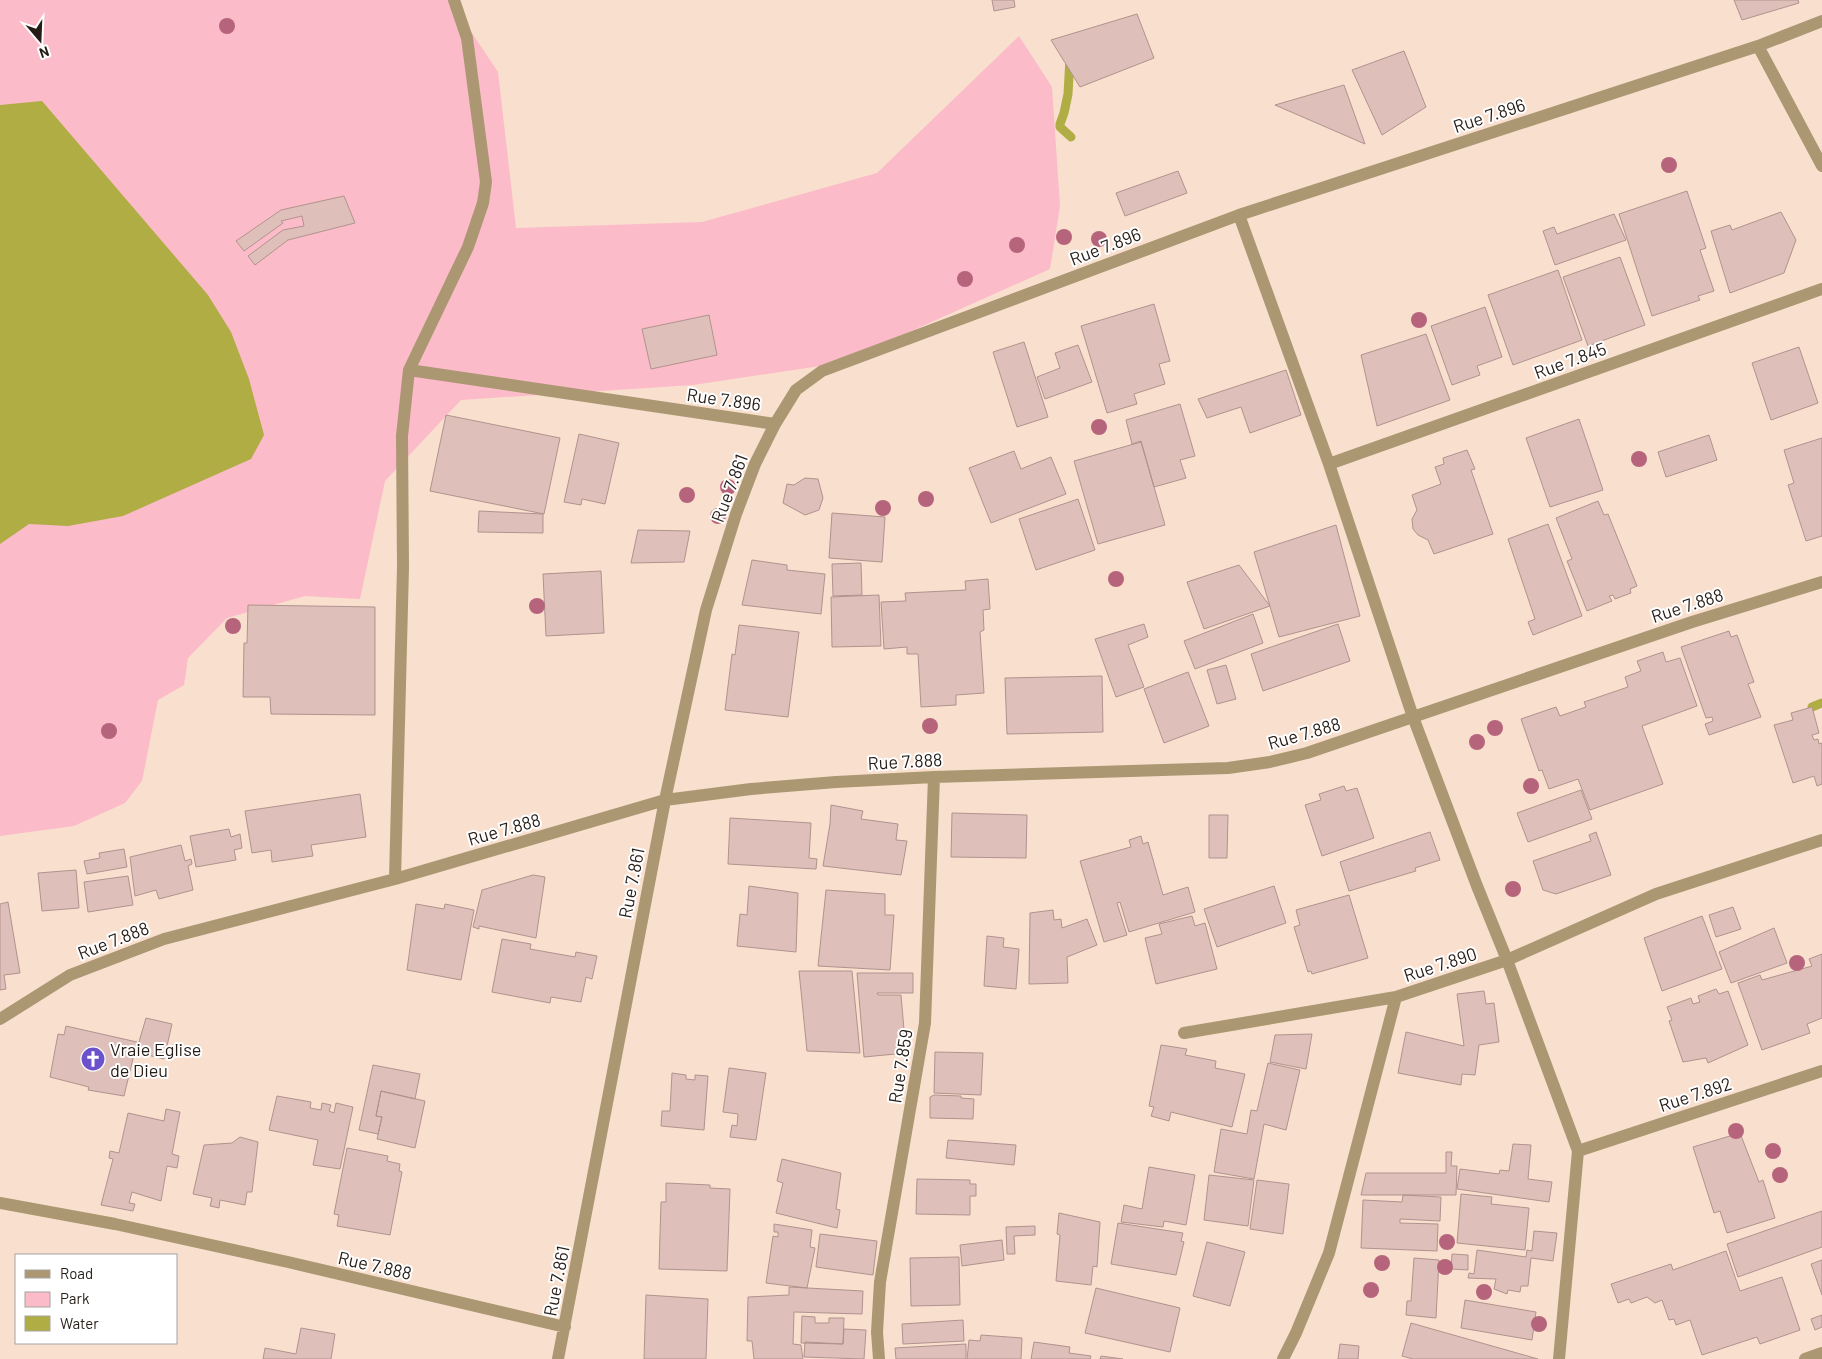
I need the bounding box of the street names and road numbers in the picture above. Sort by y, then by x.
street label: Rue 7.896 [1450,93,1528,137]
street label: Rue 7.896 [1066,222,1144,270]
street label: Rue 7.845 [1531,337,1609,383]
street label: Rue 7.896 [686,383,762,415]
street label: Rue 7.861 [706,451,752,525]
street label: Rue 7.888 [1648,583,1726,627]
street label: Rue 7.888 [1265,712,1343,754]
street label: Rue 7.888 [867,748,943,774]
street label: Rue 7.888 [465,808,543,850]
street label: Rue 7.861 [613,846,649,920]
street label: Rue 7.888 [74,916,152,964]
street label: Rue 7.890 [1401,942,1479,986]
street label: Rue 7.859 [883,1027,917,1105]
street label: Rue 7.892 [1656,1072,1734,1116]
street label: Rue 7.861 [538,1244,574,1318]
street label: Rue 7.888 [336,1246,414,1284]

